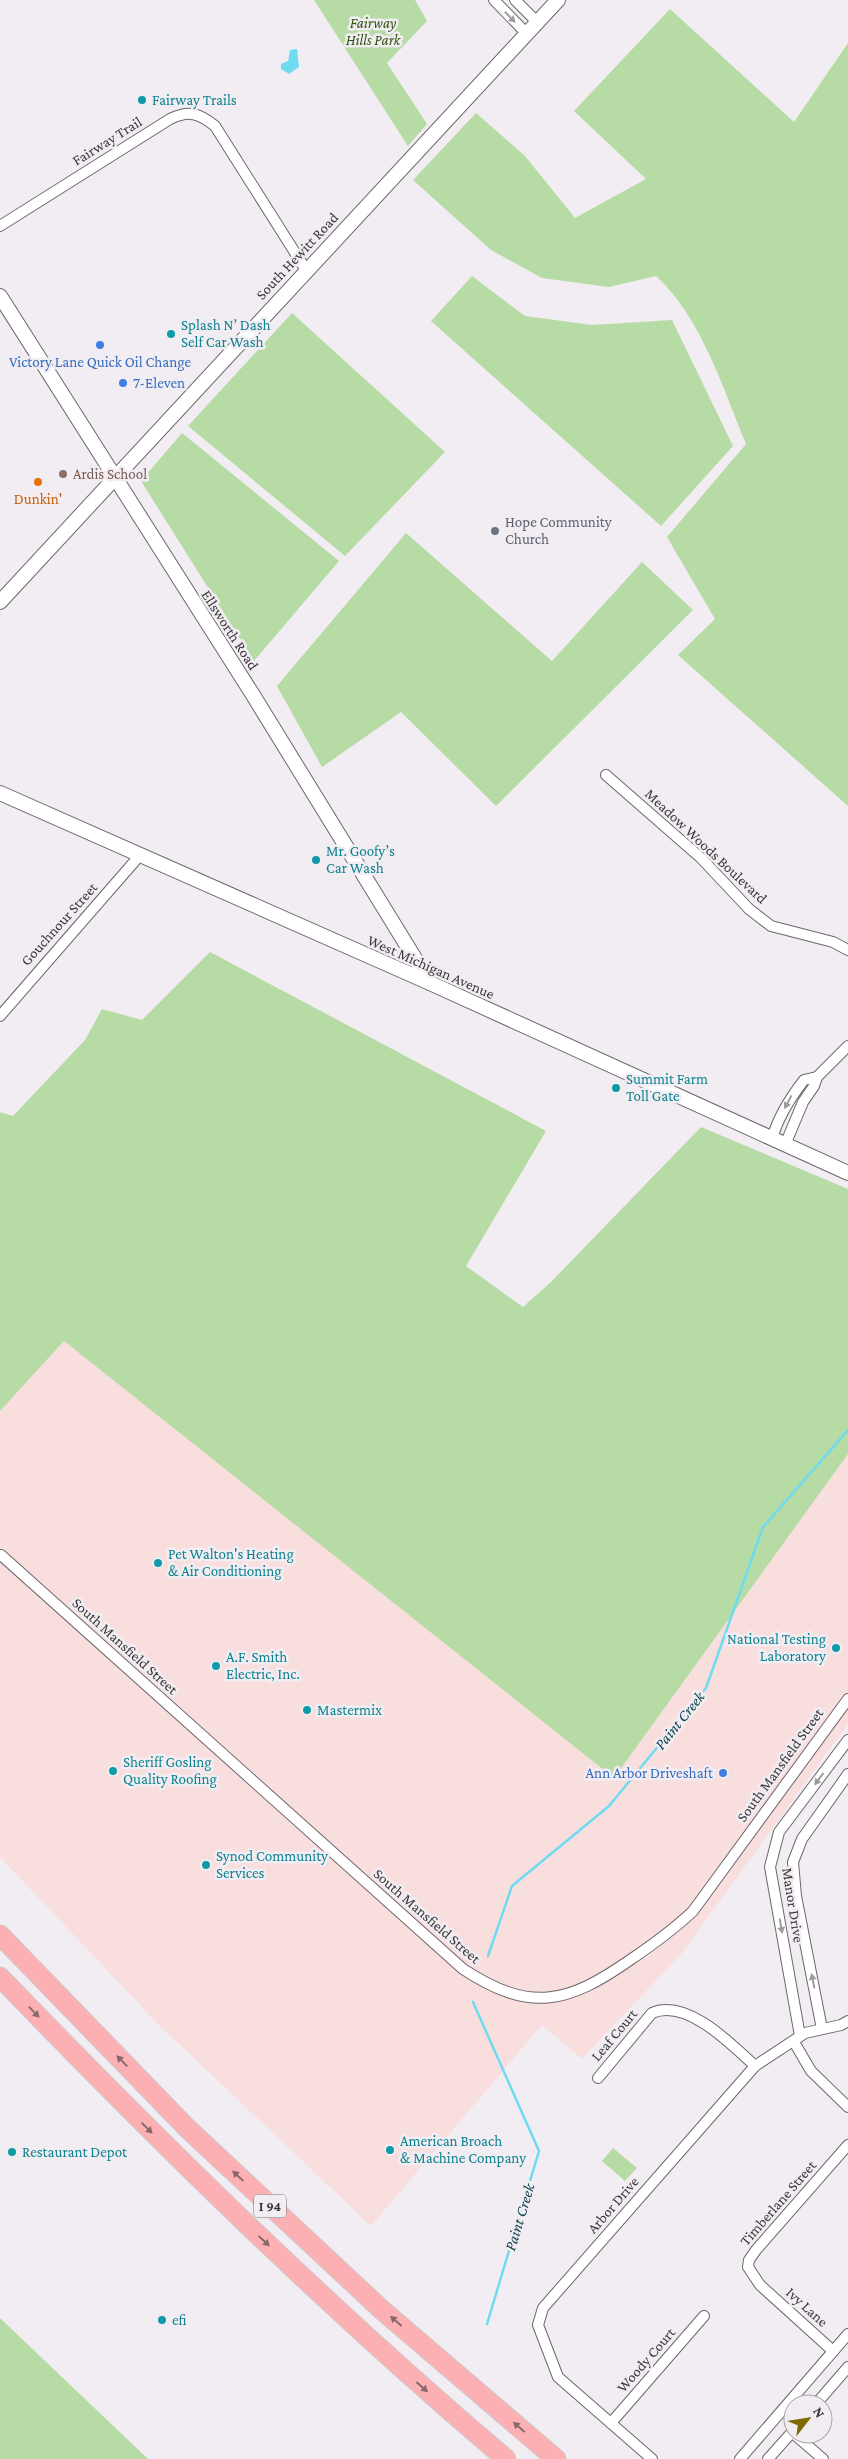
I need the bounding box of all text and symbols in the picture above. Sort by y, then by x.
one-way arrow [504,10,516,22]
park label: Fairway Hills Park [346,15,402,48]
place label: Fairway Trails [152,92,237,109]
marker: Fairway Trails [136,94,148,106]
street label: Fairway Trail [69,113,145,170]
street label: South Hewitt Road [253,209,341,303]
place label: Splash N’ Dash Self Car Wash [181,317,271,350]
marker: Splash N’ Dash Self Car Wash [165,328,177,340]
marker: Victory Lane Quick Oil Change [94,339,106,351]
place label: Victory Lane Quick Oil Change [9,354,192,371]
place label: 7-Eleven [133,375,185,391]
marker: 7-Eleven [117,377,129,389]
place label: Ardis School [73,466,147,482]
marker: Ardis School [57,468,69,480]
marker: Dunkin' [32,476,44,488]
place label: Dunkin' [14,491,62,507]
place label: Hope Community Church [505,514,612,547]
marker: Hope Community Church [489,525,501,537]
street label: Ellsworth Road [198,587,262,673]
street label: Meadow Woods Boulevard [642,785,770,907]
place label: Mr. Goofy’s Car Wash [326,843,395,876]
marker: Mr. Goofy’s Car Wash [310,854,322,866]
street label: Gouchnour Street [18,879,101,969]
street label: West Michigan Avenue [365,932,497,1003]
place label: Summit Farm Toll Gate [626,1071,708,1104]
marker: Summit Farm Toll Gate [610,1082,622,1094]
one-way arrow [784,1095,792,1110]
place label: Pet Walton's Heating & Air Conditioning [168,1546,294,1580]
marker: Pet Walton's Heating & Air Conditioning [152,1557,164,1569]
street label: South Mansfield Street [69,1595,182,1698]
place label: National Testing Laboratory [727,1631,826,1665]
marker: National Testing Laboratory [830,1642,842,1654]
place label: A.F. Smith Electric, Inc. [226,1649,300,1682]
marker: A.F. Smith Electric, Inc. [210,1660,222,1672]
water label: Paint Creek [651,1687,708,1753]
place label: Mastermix [317,1702,382,1718]
marker: Mastermix [301,1704,313,1716]
street label: South Mansfield Street [734,1704,827,1825]
place label: Sheriff Gosling Quality Roofing [123,1754,217,1788]
marker: Sheriff Gosling Quality Roofing [107,1765,119,1777]
place label: Ann Arbor Driveshaft [586,1765,714,1781]
marker: Ann Arbor Driveshaft [717,1767,729,1779]
one-way arrow [813,1772,824,1785]
place label: Synod Community Services [216,1848,328,1881]
marker: Synod Community Services [200,1859,212,1871]
street label: South Mansfield Street [370,1865,484,1967]
street label: Manor Drive [779,1866,807,1944]
one-way arrow [777,1919,785,1935]
one-way arrow [809,1974,817,1989]
one-way arrow [28,2005,40,2017]
street label: Leaf Court [588,2005,641,2064]
one-way arrow [116,2056,128,2068]
one-way arrow [141,2122,153,2134]
place label: American Broach & Machine Company [400,2133,526,2167]
place label: Restaurant Depot [22,2144,128,2161]
marker: American Broach & Machine Company [384,2144,396,2156]
marker: Restaurant Depot [6,2146,18,2158]
street label: Timberlane Street [737,2157,820,2249]
one-way arrow [232,2170,244,2182]
street label: Arbor Drive [584,2173,642,2237]
water label: Paint Creek [501,2181,538,2253]
road number: I 94 [254,2194,286,2218]
one-way arrow [257,2235,269,2247]
street label: Ivy Lane [782,2284,831,2331]
place label: efi [172,2312,187,2328]
marker: efi [156,2314,168,2326]
one-way arrow [390,2316,403,2327]
street label: Woody Court [614,2324,680,2396]
one-way arrow [415,2381,428,2392]
north arrow [783,2394,833,2444]
text: N [810,2404,829,2421]
one-way arrow [514,2421,526,2433]

